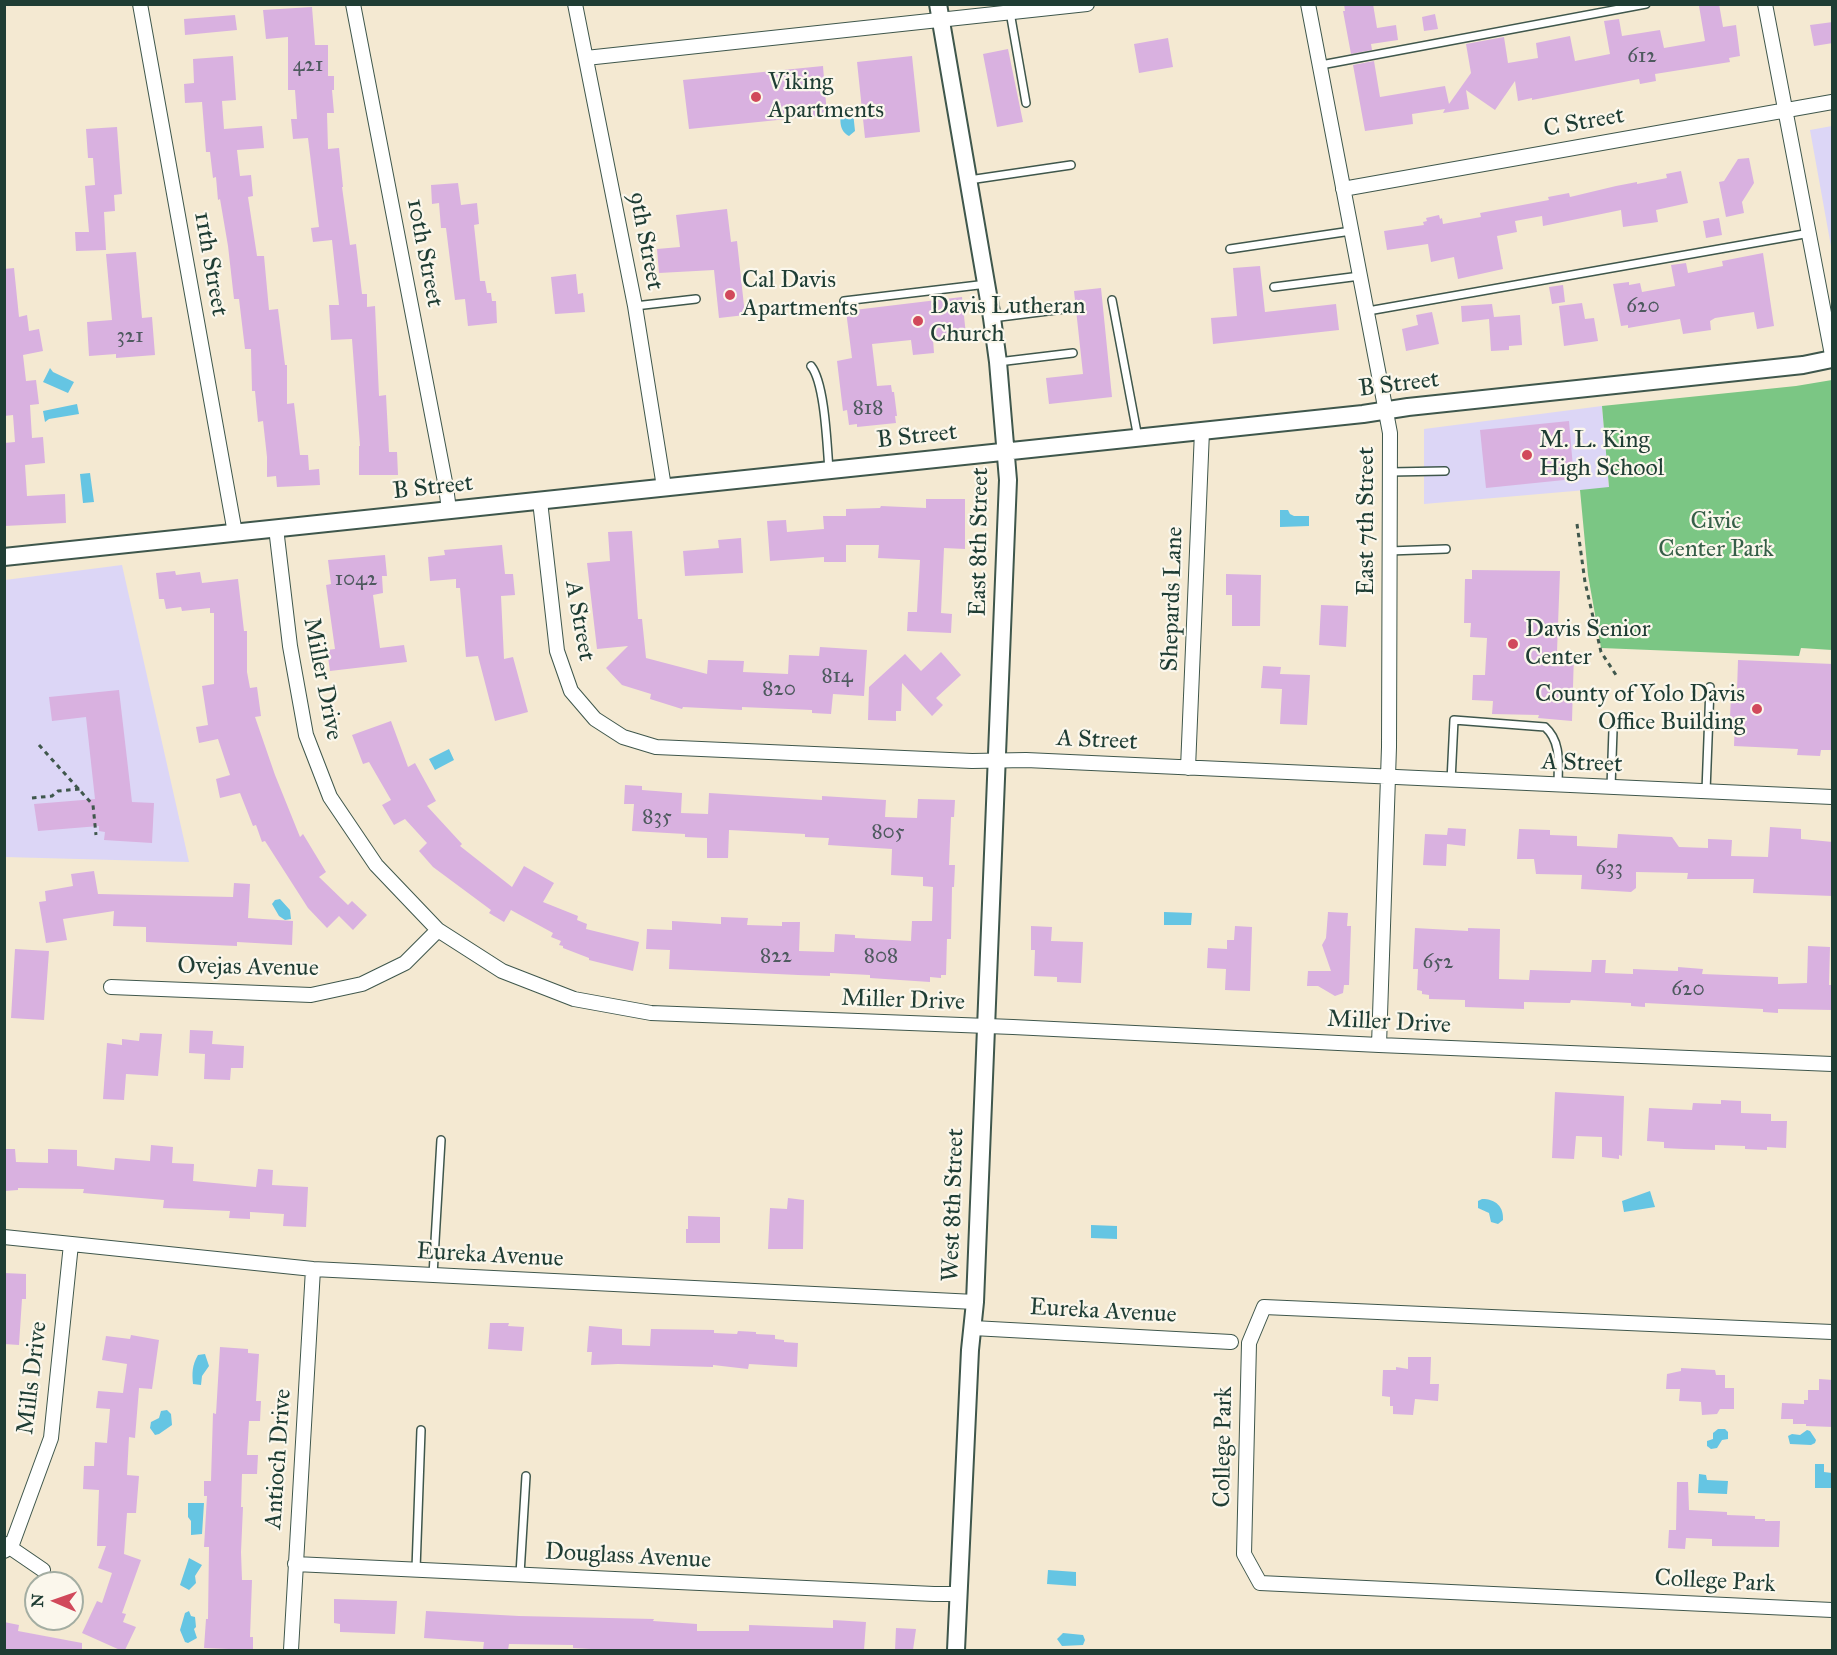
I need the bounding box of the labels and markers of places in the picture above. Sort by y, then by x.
place label: Viking Apartments [768,69,884,125]
marker: Viking Apartments [749,90,763,104]
place label: Cal Davis Apartments [742,267,858,323]
marker: Cal Davis Apartments [723,288,737,302]
place label: Davis Lutheran Church [930,293,1085,349]
marker: Davis Lutheran Church [911,314,925,328]
place label: M. L. King High School [1539,427,1664,483]
marker: M. L. King High School [1520,448,1534,462]
place label: Davis Senior Center [1525,616,1650,672]
marker: Davis Senior Center [1506,637,1520,651]
place label: County of Yolo Davis Office Building [1535,681,1745,737]
marker: County of Yolo Davis Office Building [1750,702,1764,716]

